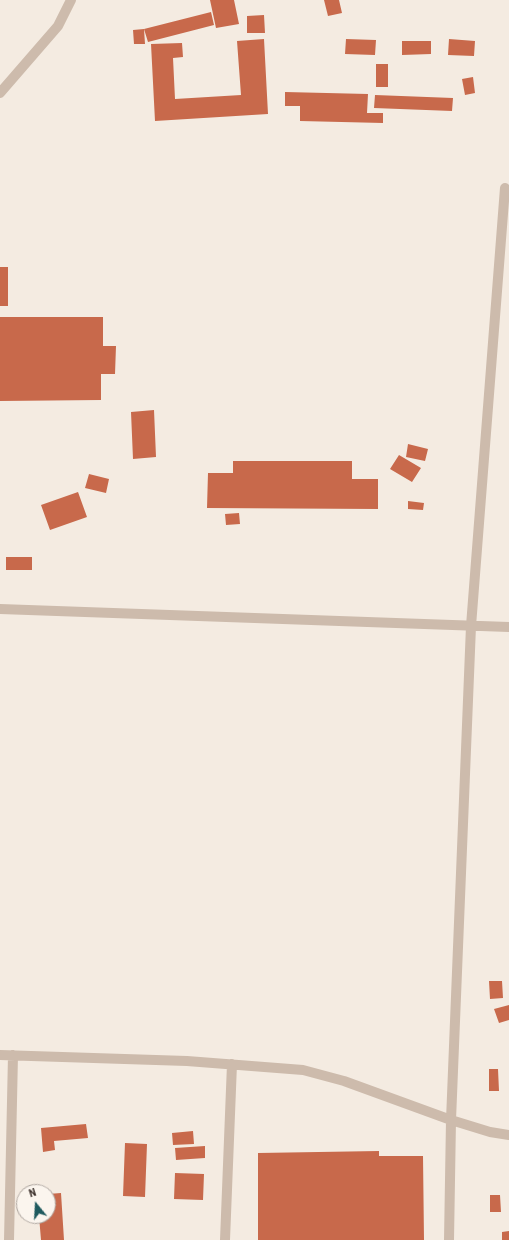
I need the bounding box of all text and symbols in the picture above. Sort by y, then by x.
north arrow [16,1184,56,1224]
text: N [27,1186,38,1200]

